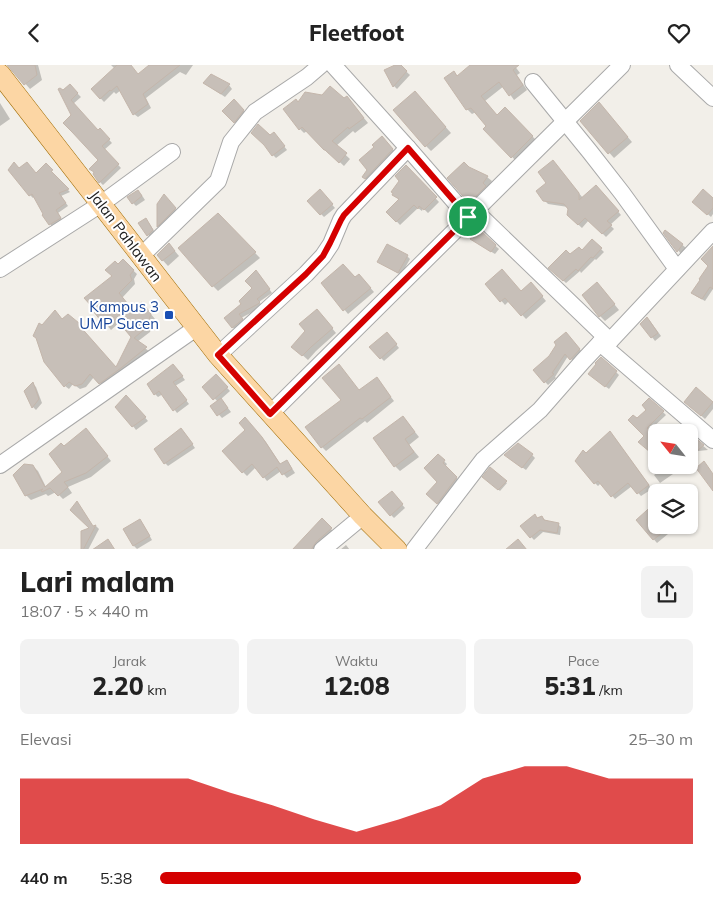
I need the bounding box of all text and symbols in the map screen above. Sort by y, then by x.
icon: back [20,19,48,47]
text: Fleetfoot [309,19,404,47]
icon: heart [665,19,693,47]
street label: Jalan Pahlawan [85,187,167,285]
pin [447,196,489,238]
icon: arrive [454,203,482,231]
place label: Kampus 3 UMP Sucen [79,297,159,333]
marker: Kampus 3 UMP Sucen [163,309,175,321]
north arrow [648,424,698,474]
map controls [648,424,698,534]
button: layers [648,484,698,534]
text: Lari malam [20,564,175,599]
button: share [641,566,693,618]
text: 18:07 · 5 × 440 m [20,601,149,621]
text: Jarak [113,652,146,670]
text: Waktu [335,652,378,670]
text: Pace [568,652,599,670]
text: 2.20 [92,670,144,701]
text: 12:08 [323,670,390,701]
text: 5:31 [544,670,596,701]
text: km [144,681,167,699]
text: /km [596,681,623,699]
text: Elevasi [20,729,72,749]
text: 25–30 m [628,729,693,749]
text: 440 m [20,868,68,888]
text: 5:38 [100,868,132,888]

